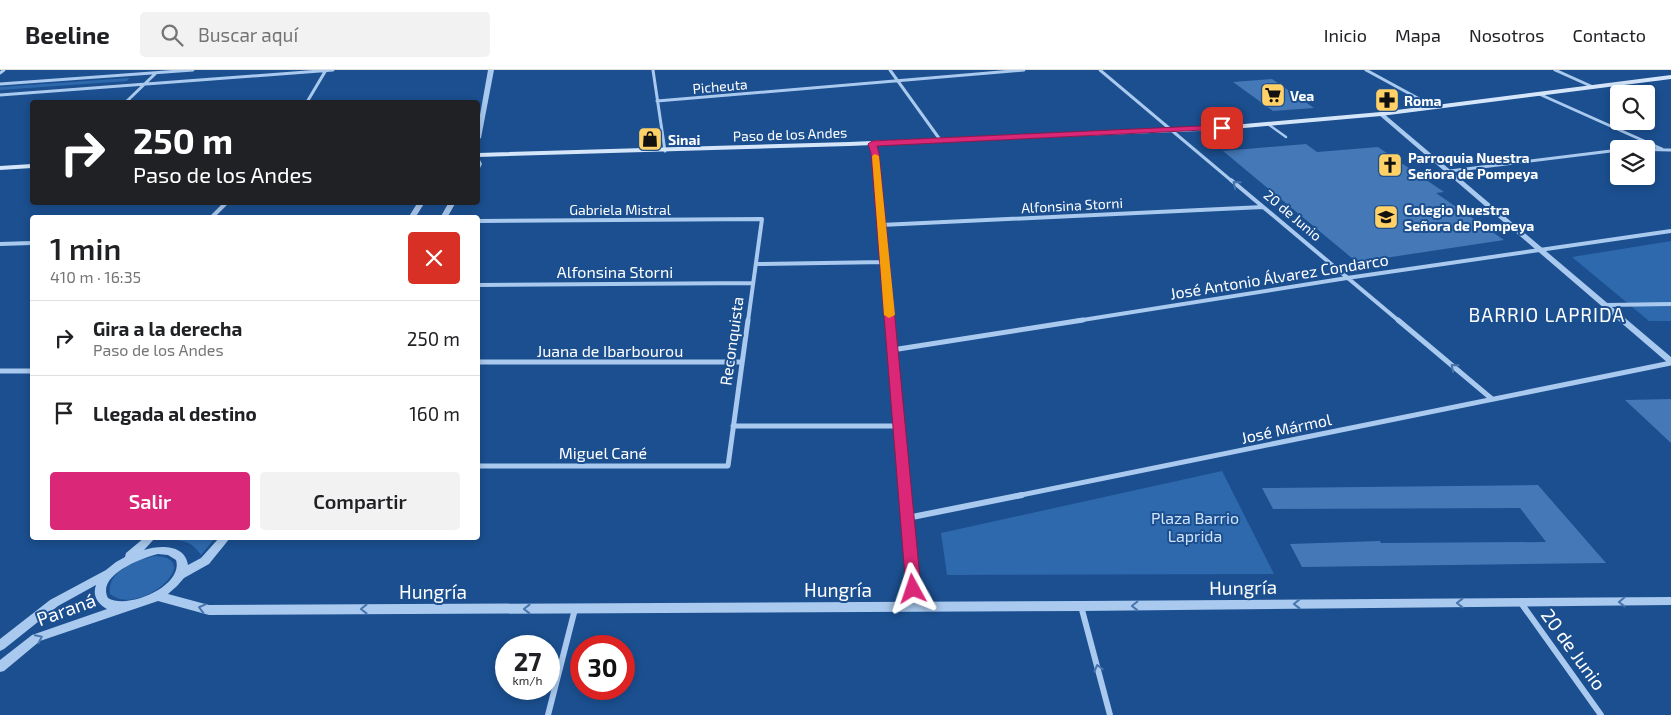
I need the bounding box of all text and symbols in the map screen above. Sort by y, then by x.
search box [140,12,490,57]
text: Beeline [25,20,110,49]
icon: search [158,21,186,49]
text: Buscar aquí [198,23,298,46]
text: Inicio [1324,24,1367,46]
text: Mapa [1395,24,1441,46]
text: Nosotros [1469,24,1544,46]
text: Contacto [1572,24,1646,46]
street label: Picheuta [692,75,748,97]
supermarket icon: Vea [1260,82,1286,108]
map controls [1610,85,1655,185]
button: search [1610,85,1655,130]
place label: Vea [1290,87,1314,104]
pharmacy icon: Roma [1374,87,1400,113]
place label: Roma [1404,92,1442,109]
pin [1201,107,1243,149]
icon: arrive [1208,114,1236,142]
text: 250 m [133,119,233,161]
icon: right [50,120,115,185]
street label: Paso de los Andes [733,124,847,144]
shop icon: Sinai [637,126,663,152]
place label: Sinai [668,131,700,148]
button: layers [1610,140,1655,185]
place label: Parroquia Nuestra Señora de Pompeya [1408,149,1538,182]
church icon: Parroquia Nuestra Señora de Pompeya [1377,152,1403,178]
text: Paso de los Andes [133,161,313,187]
one-way arrow [1233,181,1242,190]
street label: 20 de Junio [1261,186,1325,244]
street label: Alfonsina Storni [1021,194,1123,216]
street label: Gabriela Mistral [569,201,672,218]
place label: Colegio Nuestra Señora de Pompeya [1404,201,1534,234]
school or university icon: Colegio Nuestra Señora de Pompeya [1373,204,1399,230]
text: 1 min [50,230,121,266]
button: close [408,232,460,284]
street label: José Antonio Álvarez Condarco [1168,249,1390,303]
street label: Alfonsina Storni [557,262,673,281]
text: 410 m · 16:35 [50,267,141,286]
street label: Reconquista [715,295,747,387]
district label: BARRIO LAPRIDA [1469,303,1625,326]
text: Gira a la derecha [93,317,242,340]
icon: right [50,324,78,352]
text: 250 m [407,327,460,350]
text: Paso de los Andes [93,340,224,359]
street label: Juana de Ibarbourou [537,341,683,360]
one-way arrow [1451,364,1460,373]
icon: arrive [50,399,78,427]
text: Llegada al destino [93,402,257,425]
text: 160 m [409,402,460,425]
street label: José Mármol [1239,409,1333,447]
street label: Miguel Cané [559,443,647,462]
button: Salir [50,472,250,530]
button: Compartir [260,472,460,530]
park label: Plaza Barrio Laprida [1151,508,1239,545]
position arrow [886,562,938,614]
street label: Hungría [1209,575,1277,599]
street label: Hungría [804,578,872,601]
street label: Hungría [399,580,467,603]
street label: Paraná [33,588,99,630]
one-way arrow [1618,597,1626,607]
one-way arrow [1456,598,1464,608]
one-way arrow [1293,599,1301,609]
one-way arrow [1131,601,1138,611]
one-way arrow [199,603,207,613]
one-way arrow [523,603,531,614]
one-way arrow [360,604,368,614]
street label: 20 de Junio [1537,604,1611,694]
one-way arrow [34,634,43,644]
speed limit sign: 30 [570,635,635,700]
text: 27 [514,646,541,676]
one-way arrow [1093,664,1103,672]
text: km/h [513,673,542,687]

